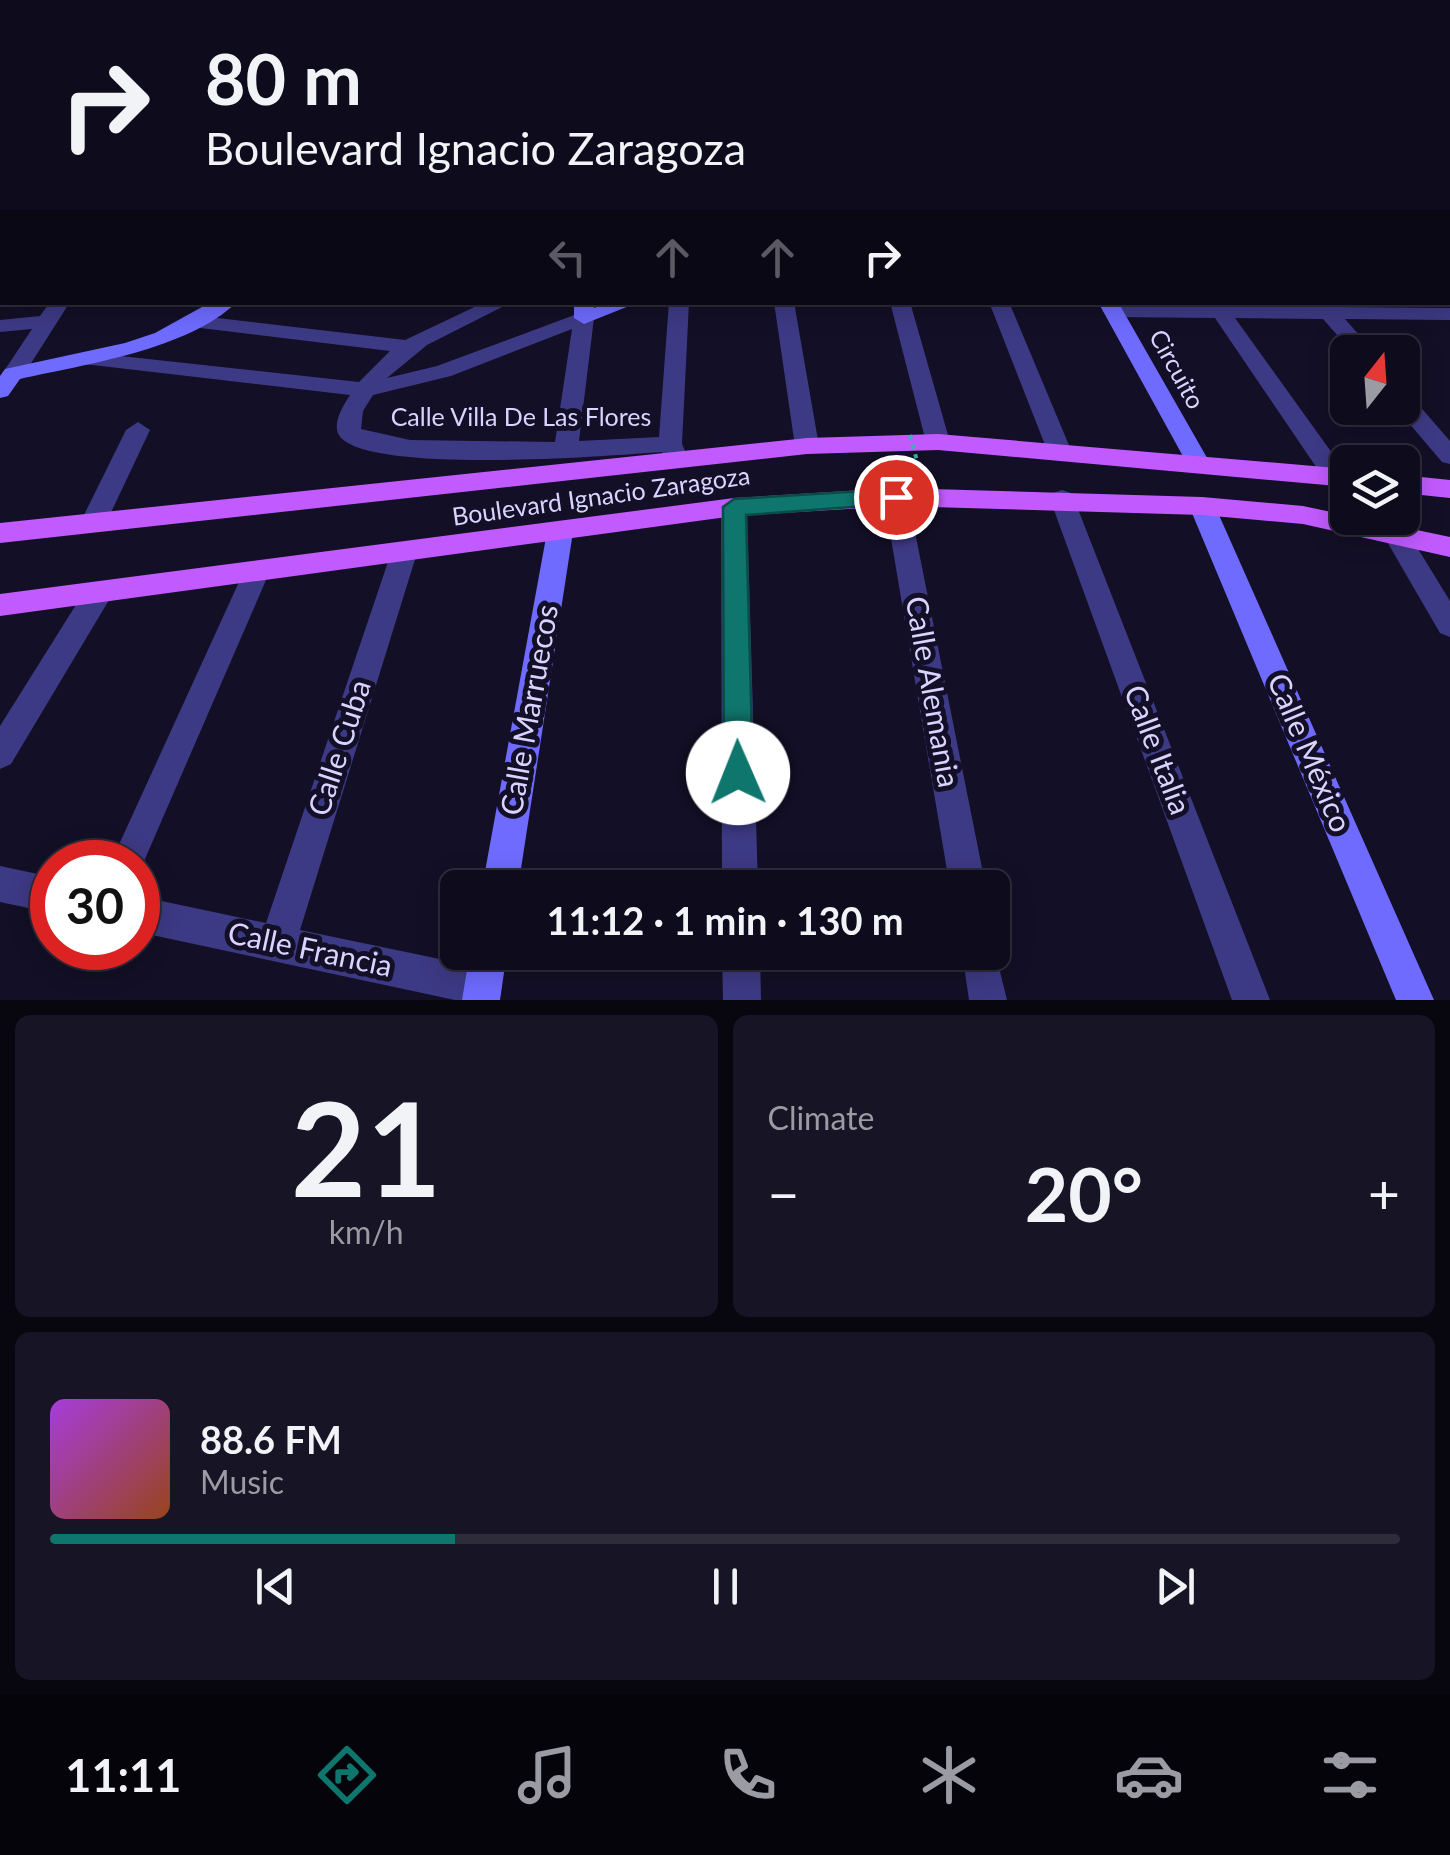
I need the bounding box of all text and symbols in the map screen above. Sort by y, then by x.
text: 80 m [205,36,362,120]
icon: right [40,40,170,170]
text: Boulevard Ignacio Zaragoza [205,121,746,175]
icon: left [540,230,595,285]
icon: ahead [645,230,700,285]
icon: ahead [750,230,805,285]
icon: right [855,230,910,285]
street label: Circuito [1144,324,1212,414]
north arrow [1330,335,1420,425]
map controls [1330,335,1420,535]
street label: Calle Villa De Las Flores [391,401,651,431]
button: layers [1330,445,1420,535]
pin [854,455,939,540]
street label: Boulevard Ignacio Zaragoza [450,459,752,531]
icon: arrive [869,470,924,525]
street label: Calle Alemania [899,593,968,790]
street label: Calle Marruecos [492,601,564,818]
street label: Calle México [1261,667,1360,837]
street label: Calle Cuba [299,675,377,820]
street label: Calle Italia [1118,680,1200,819]
position arrow [686,721,790,825]
speed limit sign: 30 [30,840,160,970]
text: 11:12 · 1 min · 130 m [546,897,904,943]
street label: Calle Francia [225,913,396,983]
text: 21 [291,1069,442,1225]
text: Climate [768,1098,874,1137]
text: 20° [1025,1148,1143,1238]
text: − [768,1160,799,1226]
text: + [1368,1160,1400,1226]
text: km/h [329,1212,404,1251]
text: 88.6 FM [200,1416,342,1462]
text: Music [200,1462,284,1501]
icon: previous [248,1559,303,1614]
icon: pause [698,1559,753,1614]
icon: next [1148,1559,1203,1614]
icon: directions [312,1740,382,1810]
icon: music [512,1740,582,1810]
icon: phone [713,1740,783,1810]
icon: climate [914,1740,984,1810]
icon: car [1114,1740,1184,1810]
icon: filters [1315,1740,1385,1810]
text: 11:11 [65,1748,181,1802]

